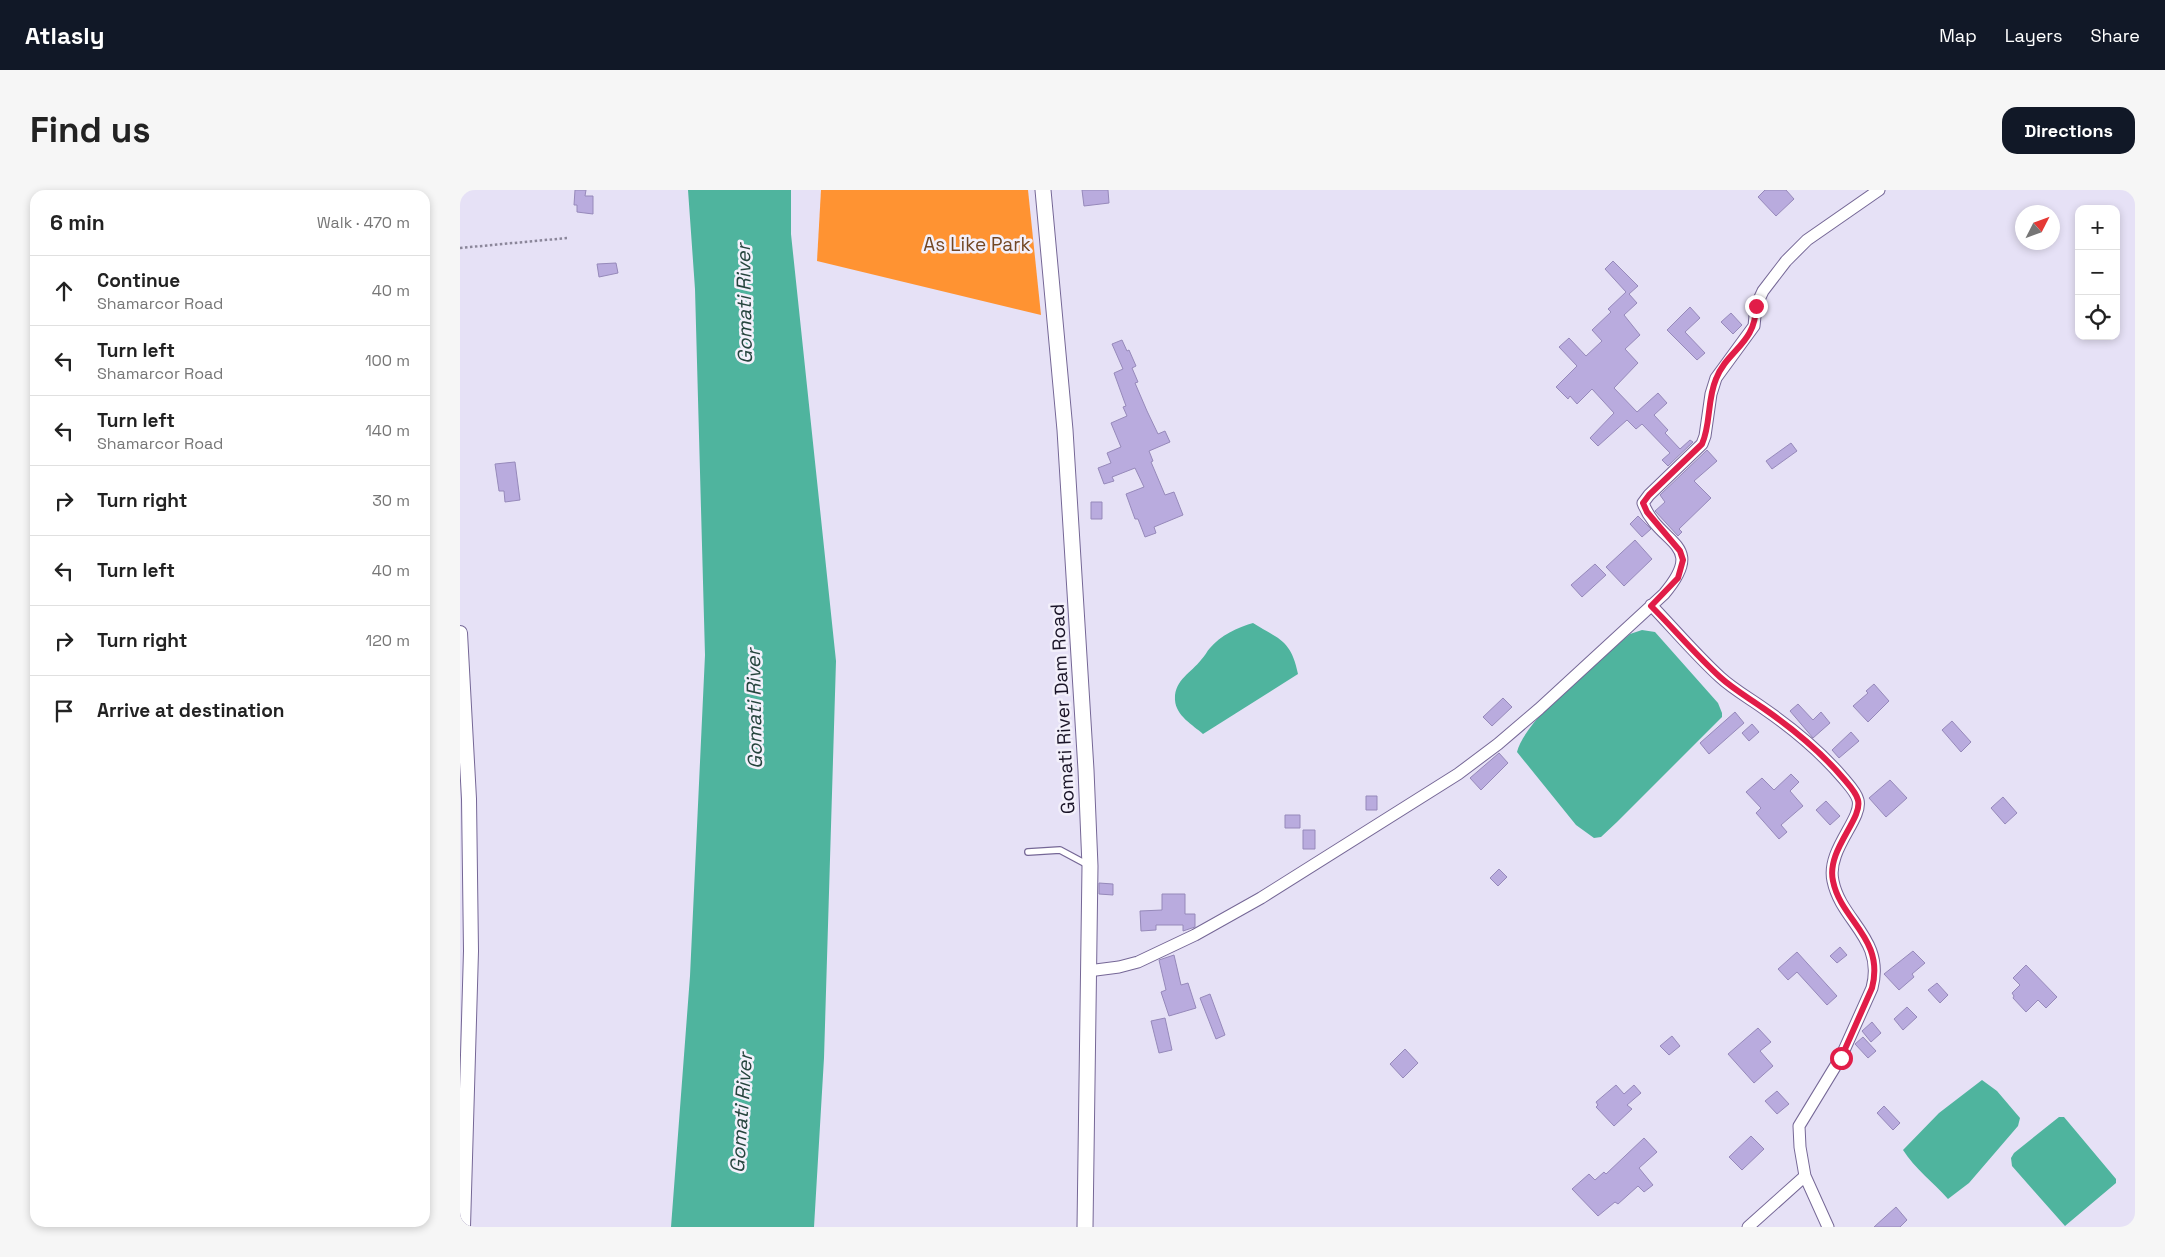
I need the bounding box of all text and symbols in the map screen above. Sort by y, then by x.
text: Atlasly [25,20,104,51]
text: Map [1939,24,1977,47]
text: Layers [2005,24,2062,47]
text: Share [2090,24,2140,47]
button: Directions [2002,107,2135,154]
text: Find us [30,108,151,152]
north arrow [2015,205,2060,250]
map controls [2075,205,2120,340]
button: + [2075,205,2120,250]
text: 6 min [50,209,105,236]
text: Walk · 470 m [317,212,410,233]
park label: As Like Park [923,232,1031,257]
water label: Gomati River [730,241,758,364]
button: − [2075,250,2120,295]
text: Continue [97,268,180,293]
icon: ahead [50,277,78,305]
text: 40 m [372,280,410,301]
text: Shamarcor Road [97,293,223,314]
route end [1745,295,1768,318]
button: locate [2075,295,2120,340]
text: Turn left [97,338,175,363]
icon: left [50,347,78,375]
text: 100 m [365,350,410,371]
text: Shamarcor Road [97,363,223,384]
text: Turn left [97,408,175,433]
icon: left [50,417,78,445]
text: 140 m [365,420,410,441]
text: Shamarcor Road [97,433,223,454]
icon: right [50,487,78,515]
text: Turn right [97,488,187,513]
text: 30 m [372,490,410,511]
icon: left [50,557,78,585]
text: Turn left [97,558,175,583]
text: 40 m [372,560,410,581]
street label: Gomati River Dam Road [1045,603,1080,815]
icon: right [50,627,78,655]
text: Turn right [97,628,187,653]
text: 120 m [366,630,410,651]
water label: Gomati River [740,646,768,769]
icon: arrive [50,697,78,725]
text: Arrive at destination [97,698,285,723]
route start [1830,1047,1853,1070]
water label: Gomati River [724,1050,758,1174]

